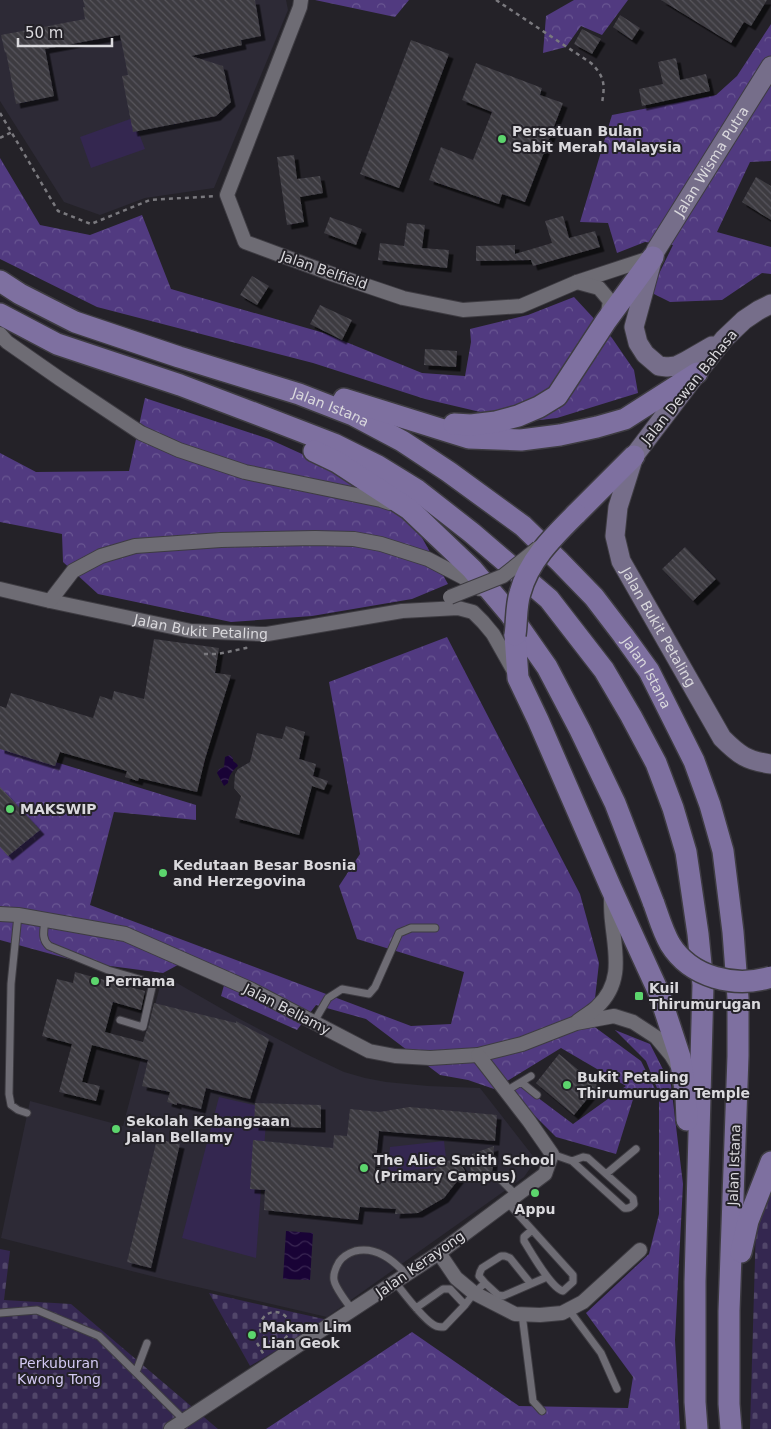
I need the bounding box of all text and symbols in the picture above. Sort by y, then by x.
scale bar [18,15,111,47]
text: 50 m [25,24,63,42]
street label: Jalan Wisma Putra [670,103,752,220]
place label: Persatuan Bulan Sabit Merah Malaysia [512,123,681,155]
marker: Persatuan Bulan Sabit Merah Malaysia [496,133,508,145]
street label: Jalan Belfield [278,247,370,292]
street label: Jalan Dewan Bahasa [637,326,740,448]
street label: Jalan Istana [289,384,372,430]
street label: Jalan Bukit Petaling [618,563,699,690]
street label: Jalan Bukit Petaling [131,611,268,642]
street label: Jalan Istana [618,633,674,711]
place label: MAKSWIP [20,801,97,817]
marker: MAKSWIP [4,803,16,815]
place label: Kedutaan Besar Bosnia and Herzegovina [173,857,356,889]
marker: Kedutaan Besar Bosnia and Herzegovina [157,867,169,879]
place label: Pernama [105,973,175,989]
marker: Pernama [89,975,101,987]
street label: Jalan Bellamy [240,980,333,1038]
place label: Kuil Thirumurugan [649,980,761,1012]
marker: Kuil Thirumurugan [633,990,645,1002]
place label: Bukit Petaling Thirumurugan Temple [577,1069,750,1101]
marker: Bukit Petaling Thirumurugan Temple [561,1079,573,1091]
place label: Sekolah Kebangsaan Jalan Bellamy [125,1113,290,1145]
marker: Sekolah Kebangsaan Jalan Bellamy [110,1123,122,1135]
street label: Jalan Istana [725,1124,743,1207]
place label: The Alice Smith School (Primary Campus) [374,1152,554,1184]
marker: The Alice Smith School (Primary Campus) [358,1162,370,1174]
marker: Appu [529,1187,541,1199]
place label: Appu [515,1201,555,1217]
street label: Jalan Kerayong [372,1227,467,1301]
place label: Makam Lim Lian Geok [262,1319,352,1351]
marker: Makam Lim Lian Geok [246,1329,258,1341]
park label: Perkuburan Kwong Tong [17,1355,101,1387]

